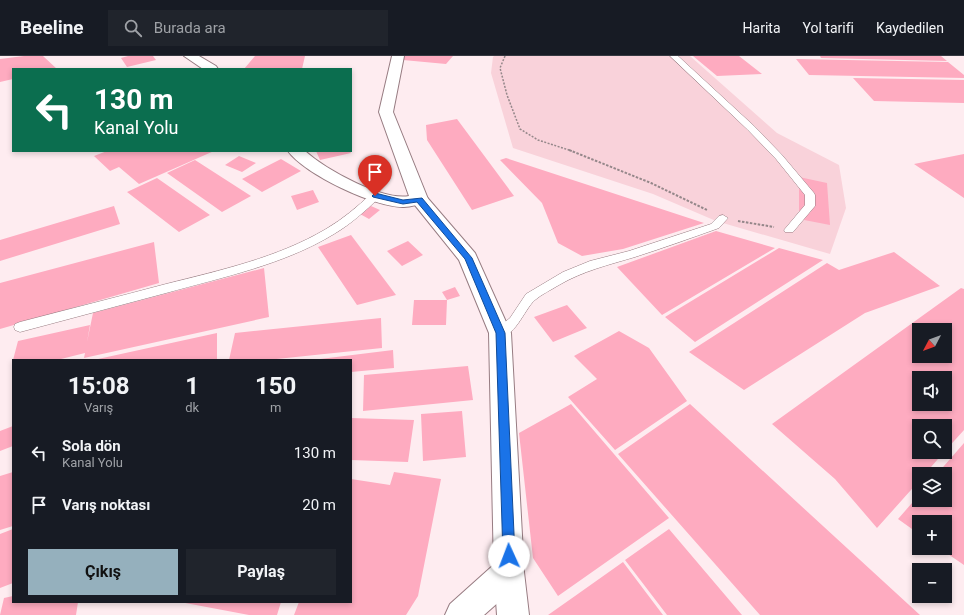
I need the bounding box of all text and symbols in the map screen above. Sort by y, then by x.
search box [108,10,388,46]
text: Beeline [20,16,84,39]
icon: search [122,17,144,39]
text: Burada ara [154,19,226,37]
text: Harita [743,20,781,36]
text: Yol tarifi [803,20,854,36]
text: Kaydedilen [876,20,944,36]
text: 130 m [94,83,173,116]
icon: left [28,84,80,136]
text: Kanal Yolu [94,117,178,138]
pin [358,155,392,196]
icon: arrive [364,161,386,183]
north arrow [912,323,952,363]
map controls [912,323,952,603]
button: sound [912,371,952,411]
text: 15:08 [68,372,130,400]
text: 1 [185,372,199,400]
text: 150 [255,372,296,400]
text: Varış [84,400,113,415]
text: dk [185,400,199,415]
text: m [270,400,281,415]
button: search [912,419,952,459]
text: Sola dön [62,437,121,455]
icon: left [28,442,50,464]
text: 130 m [294,444,336,462]
text: Kanal Yolu [62,455,123,470]
button: layers [912,467,952,507]
icon: arrive [28,494,50,516]
text: Varış noktası [62,496,150,514]
text: 20 m [302,496,336,514]
button: + [912,515,952,555]
position arrow [488,535,530,577]
button: Çıkış [28,549,178,595]
button: Paylaş [186,549,336,595]
button: − [912,563,952,603]

